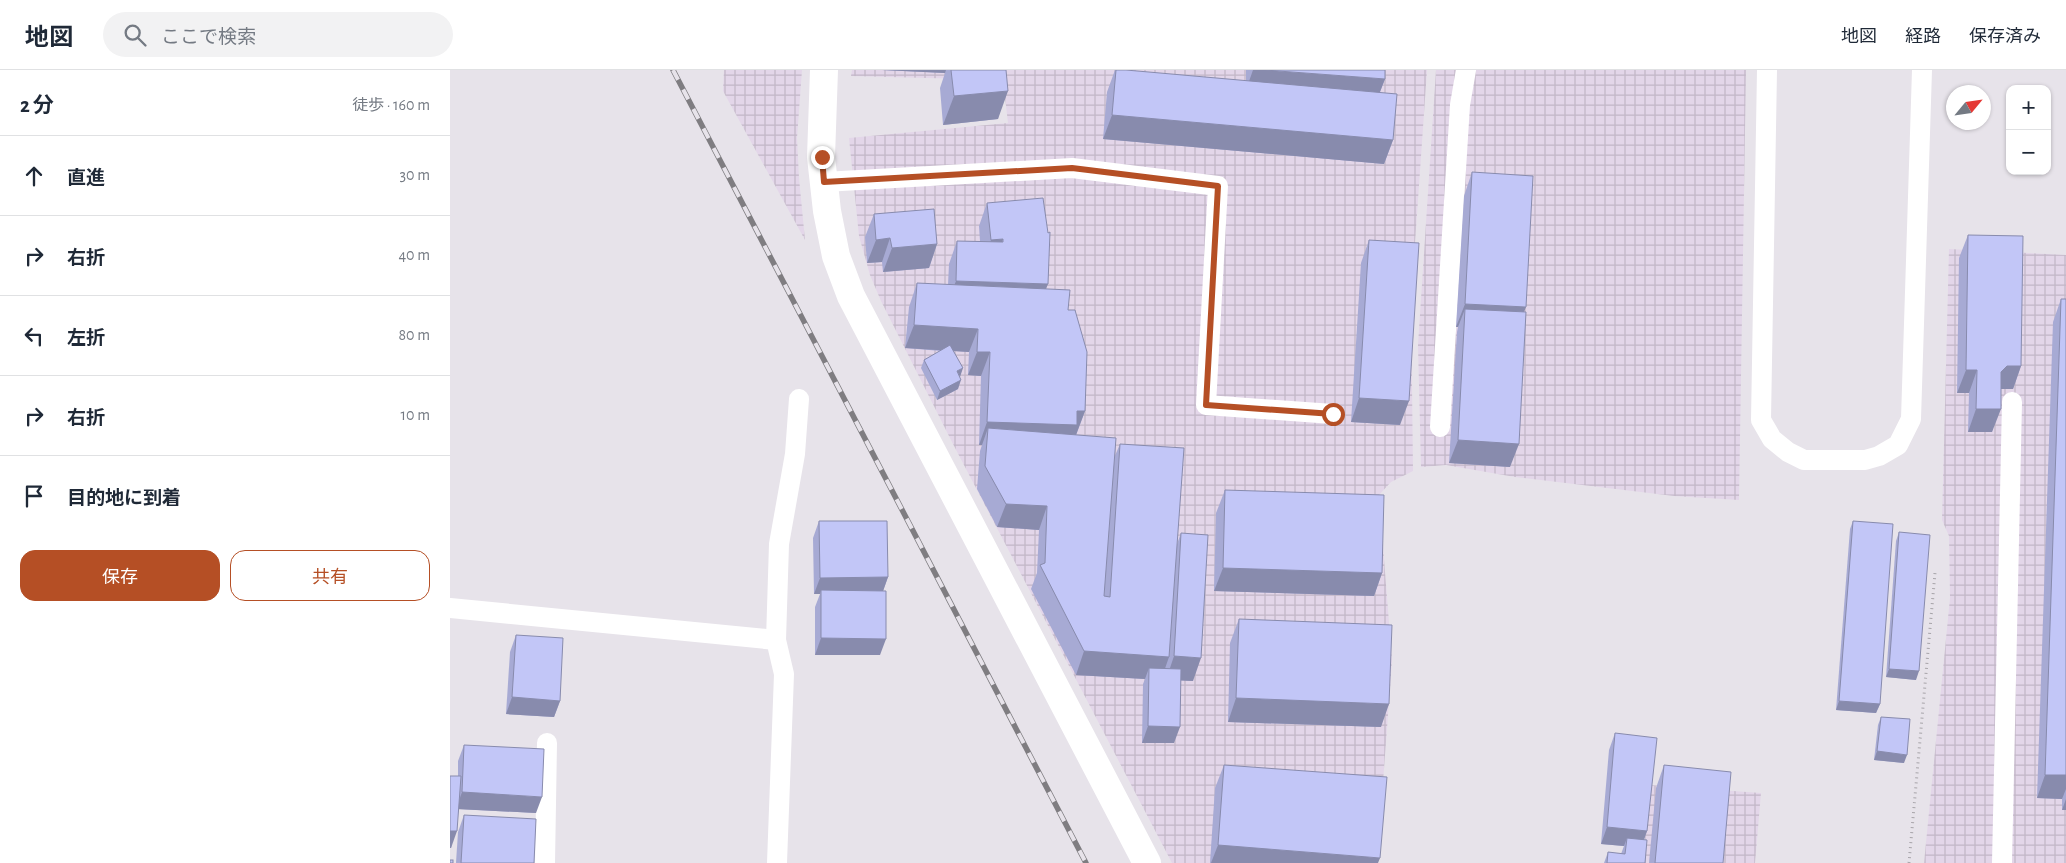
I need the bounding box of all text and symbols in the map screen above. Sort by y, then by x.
search box [103,12,453,57]
icon: search [121,21,149,49]
text: 地図 [25,26,73,50]
text: ここで検索 [161,28,256,47]
text: 地図 [1841,28,1877,46]
text: 経路 [1905,28,1941,46]
text: 保存済み [1969,28,2041,46]
north arrow [1946,85,1991,130]
map controls [2006,85,2051,175]
button: + [2006,85,2051,130]
text: 2 分 [20,95,54,116]
text: 徒歩 · 160 m [352,97,430,113]
button: − [2006,130,2051,175]
route end [811,146,834,169]
icon: ahead [20,162,48,190]
text: 30 m [400,167,430,183]
text: 直進 [67,169,105,188]
icon: right [20,242,48,270]
text: 40 m [398,247,430,263]
text: 右折 [67,249,105,268]
icon: left [20,322,48,350]
text: 80 m [399,327,430,343]
text: 左折 [67,329,105,348]
icon: right [20,402,48,430]
route start [1322,403,1345,426]
text: 10 m [401,407,430,423]
text: 右折 [67,409,105,428]
icon: arrive [20,482,48,510]
text: 目的地に到着 [67,489,181,508]
button: 保存 [20,550,220,601]
button: 共有 [230,550,430,601]

